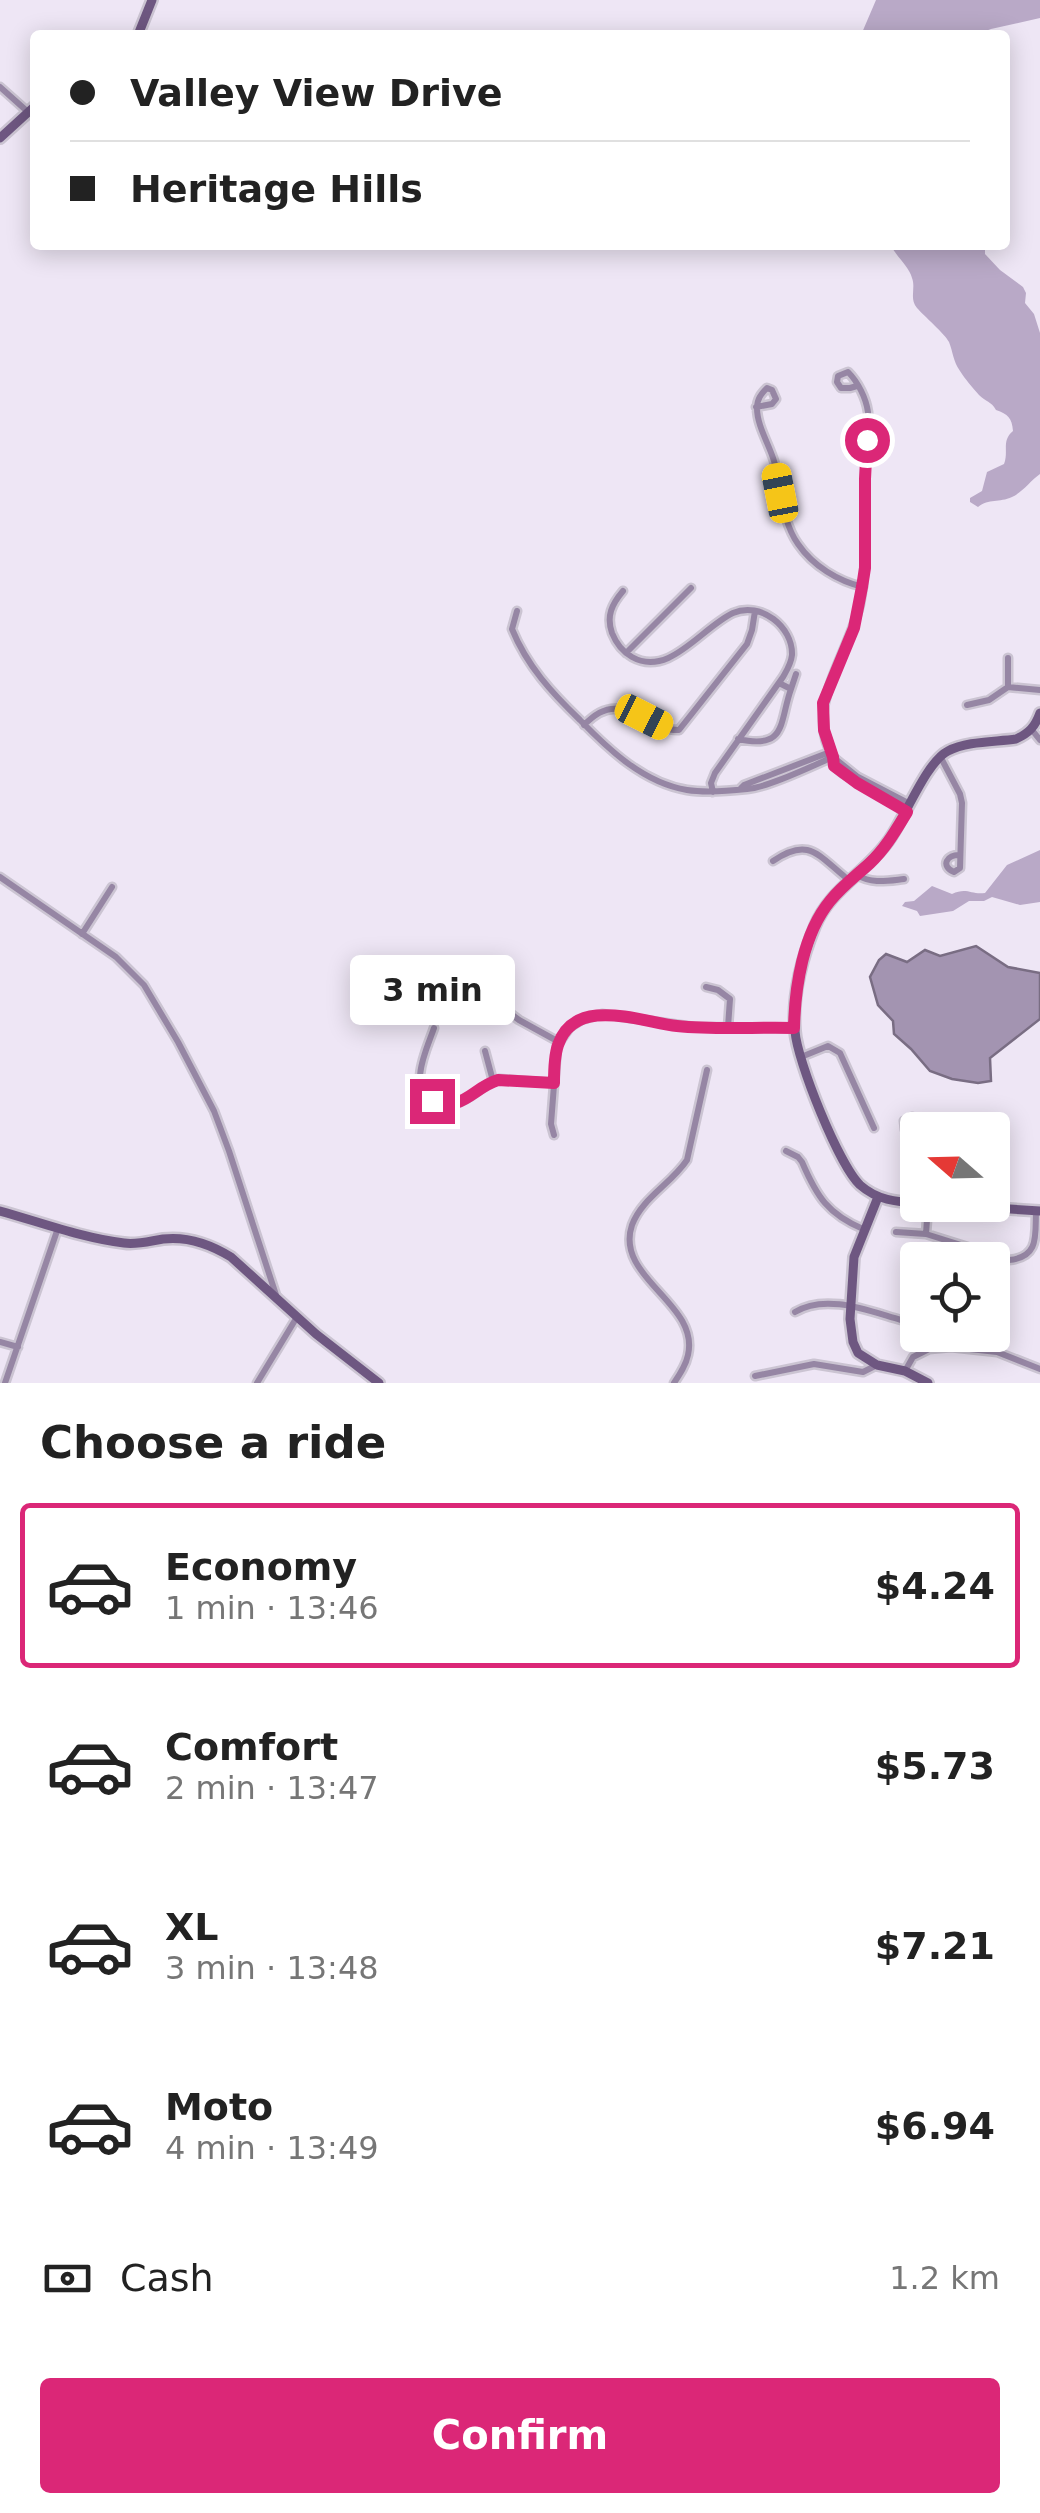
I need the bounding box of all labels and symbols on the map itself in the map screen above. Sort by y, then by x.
route start [845,418,890,463]
car [760,461,800,525]
car [610,690,678,744]
callout: 3 min [350,956,514,1026]
route end [410,1079,455,1124]
north arrow [900,1112,1010,1222]

